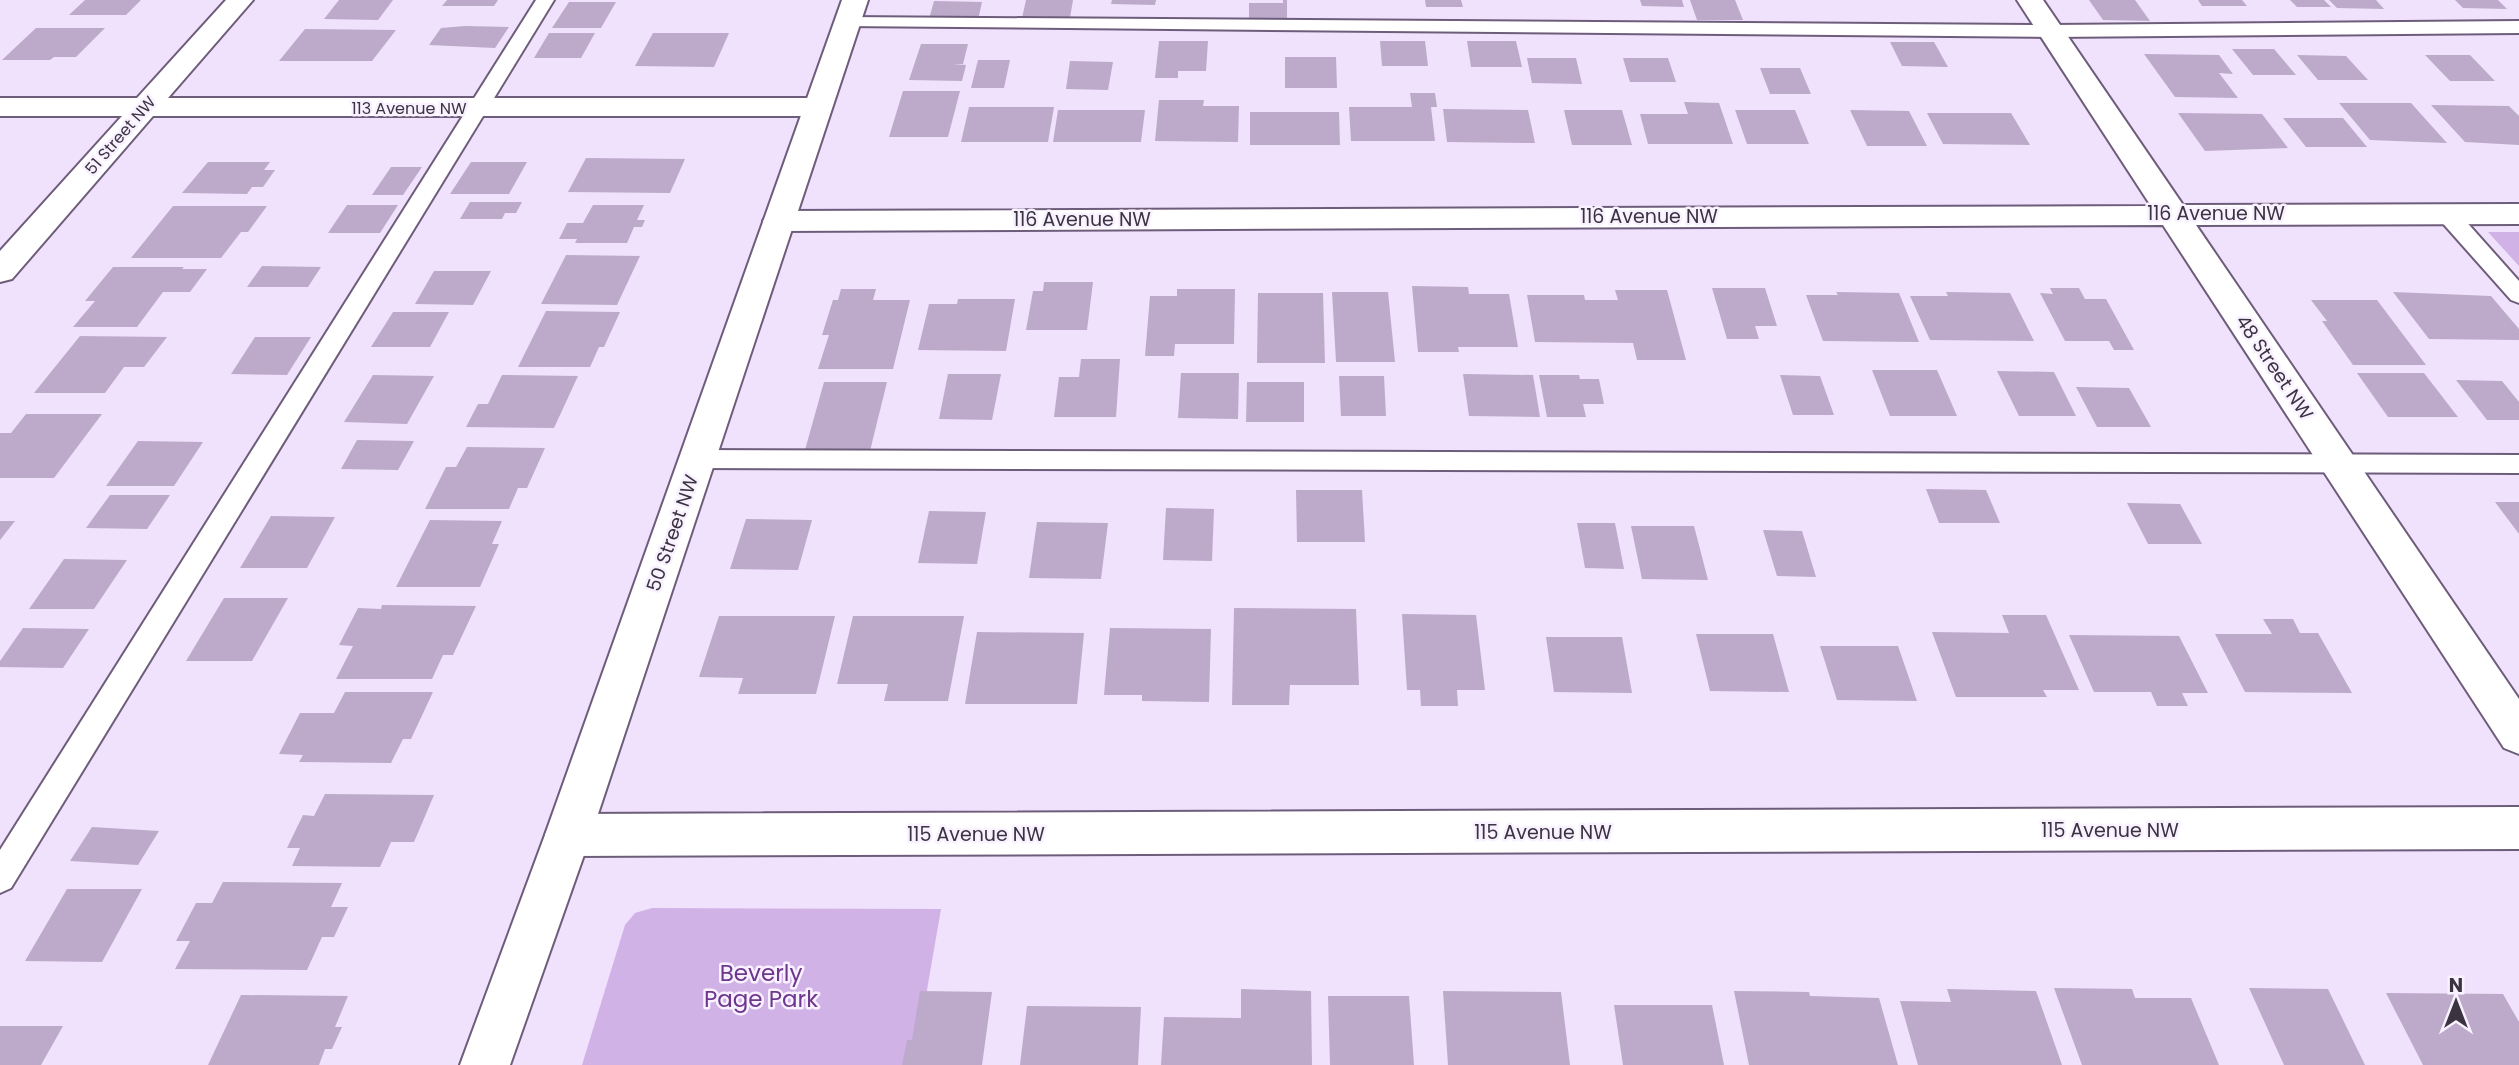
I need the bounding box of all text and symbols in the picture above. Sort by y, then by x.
street label: 51 Street NW [80,91,161,180]
street label: 113 Avenue NW [351,97,467,120]
street label: 116 Avenue NW [2147,200,2285,227]
street label: 116 Avenue NW [1580,203,1718,230]
street label: 116 Avenue NW [1013,206,1151,233]
street label: 48 Street NW [2229,309,2320,426]
street label: 50 Street NW [640,471,705,595]
street label: 115 Avenue NW [2041,817,2179,844]
street label: 115 Avenue NW [1474,819,1612,846]
street label: 115 Avenue NW [907,821,1045,848]
park label: Beverly Page Park [704,957,818,1015]
north arrow [2421,967,2491,1037]
text: N [2449,972,2463,999]

